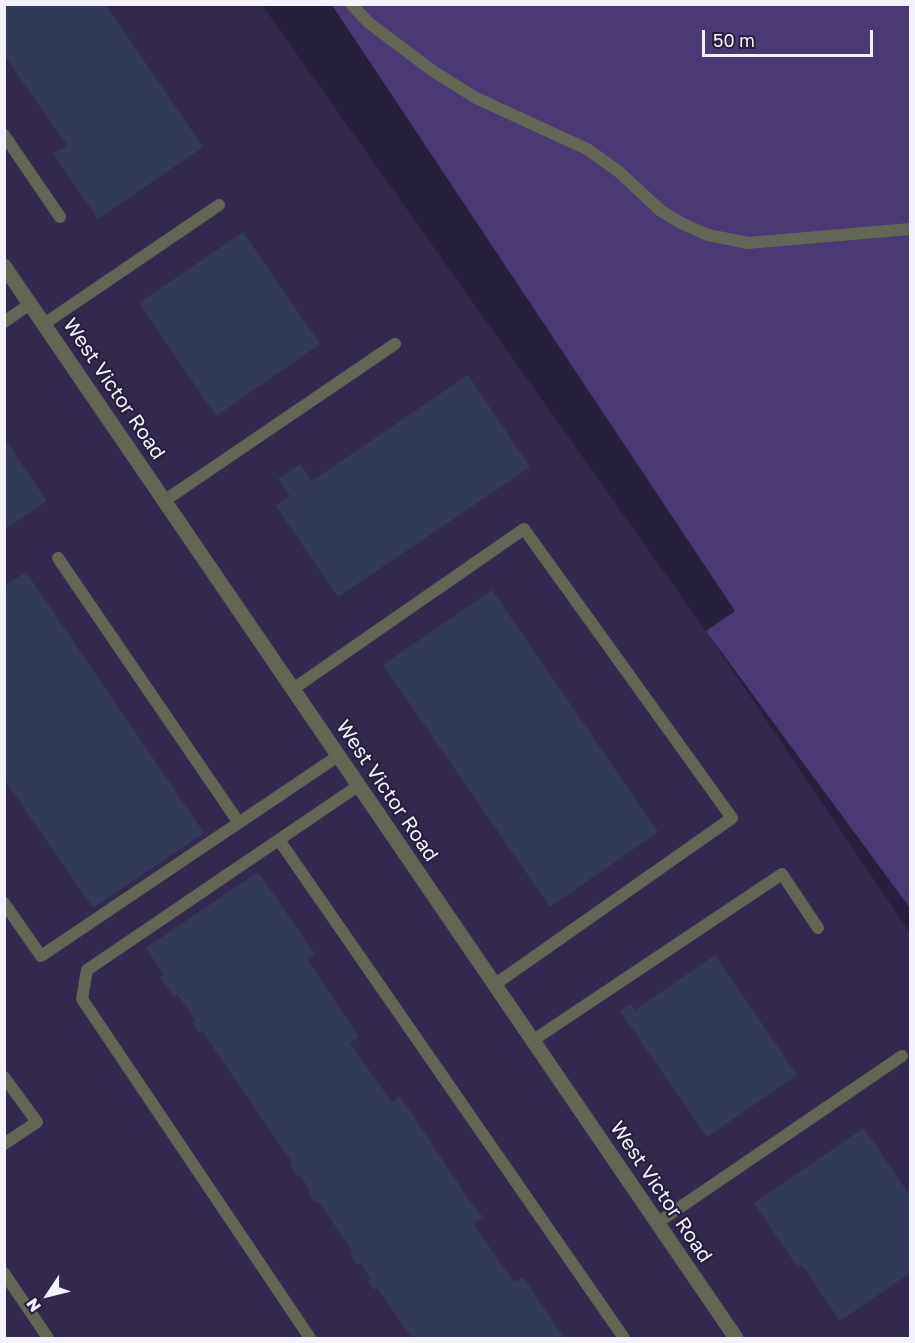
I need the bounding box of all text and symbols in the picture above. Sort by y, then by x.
scale bar [705,18,876,56]
text: 50 m [713,29,755,51]
street label: West Victor Road [58,314,170,464]
street label: West Victor Road [331,716,443,866]
street label: West Victor Road [605,1117,717,1267]
north arrow [18,1265,78,1325]
text: N [22,1295,45,1316]

